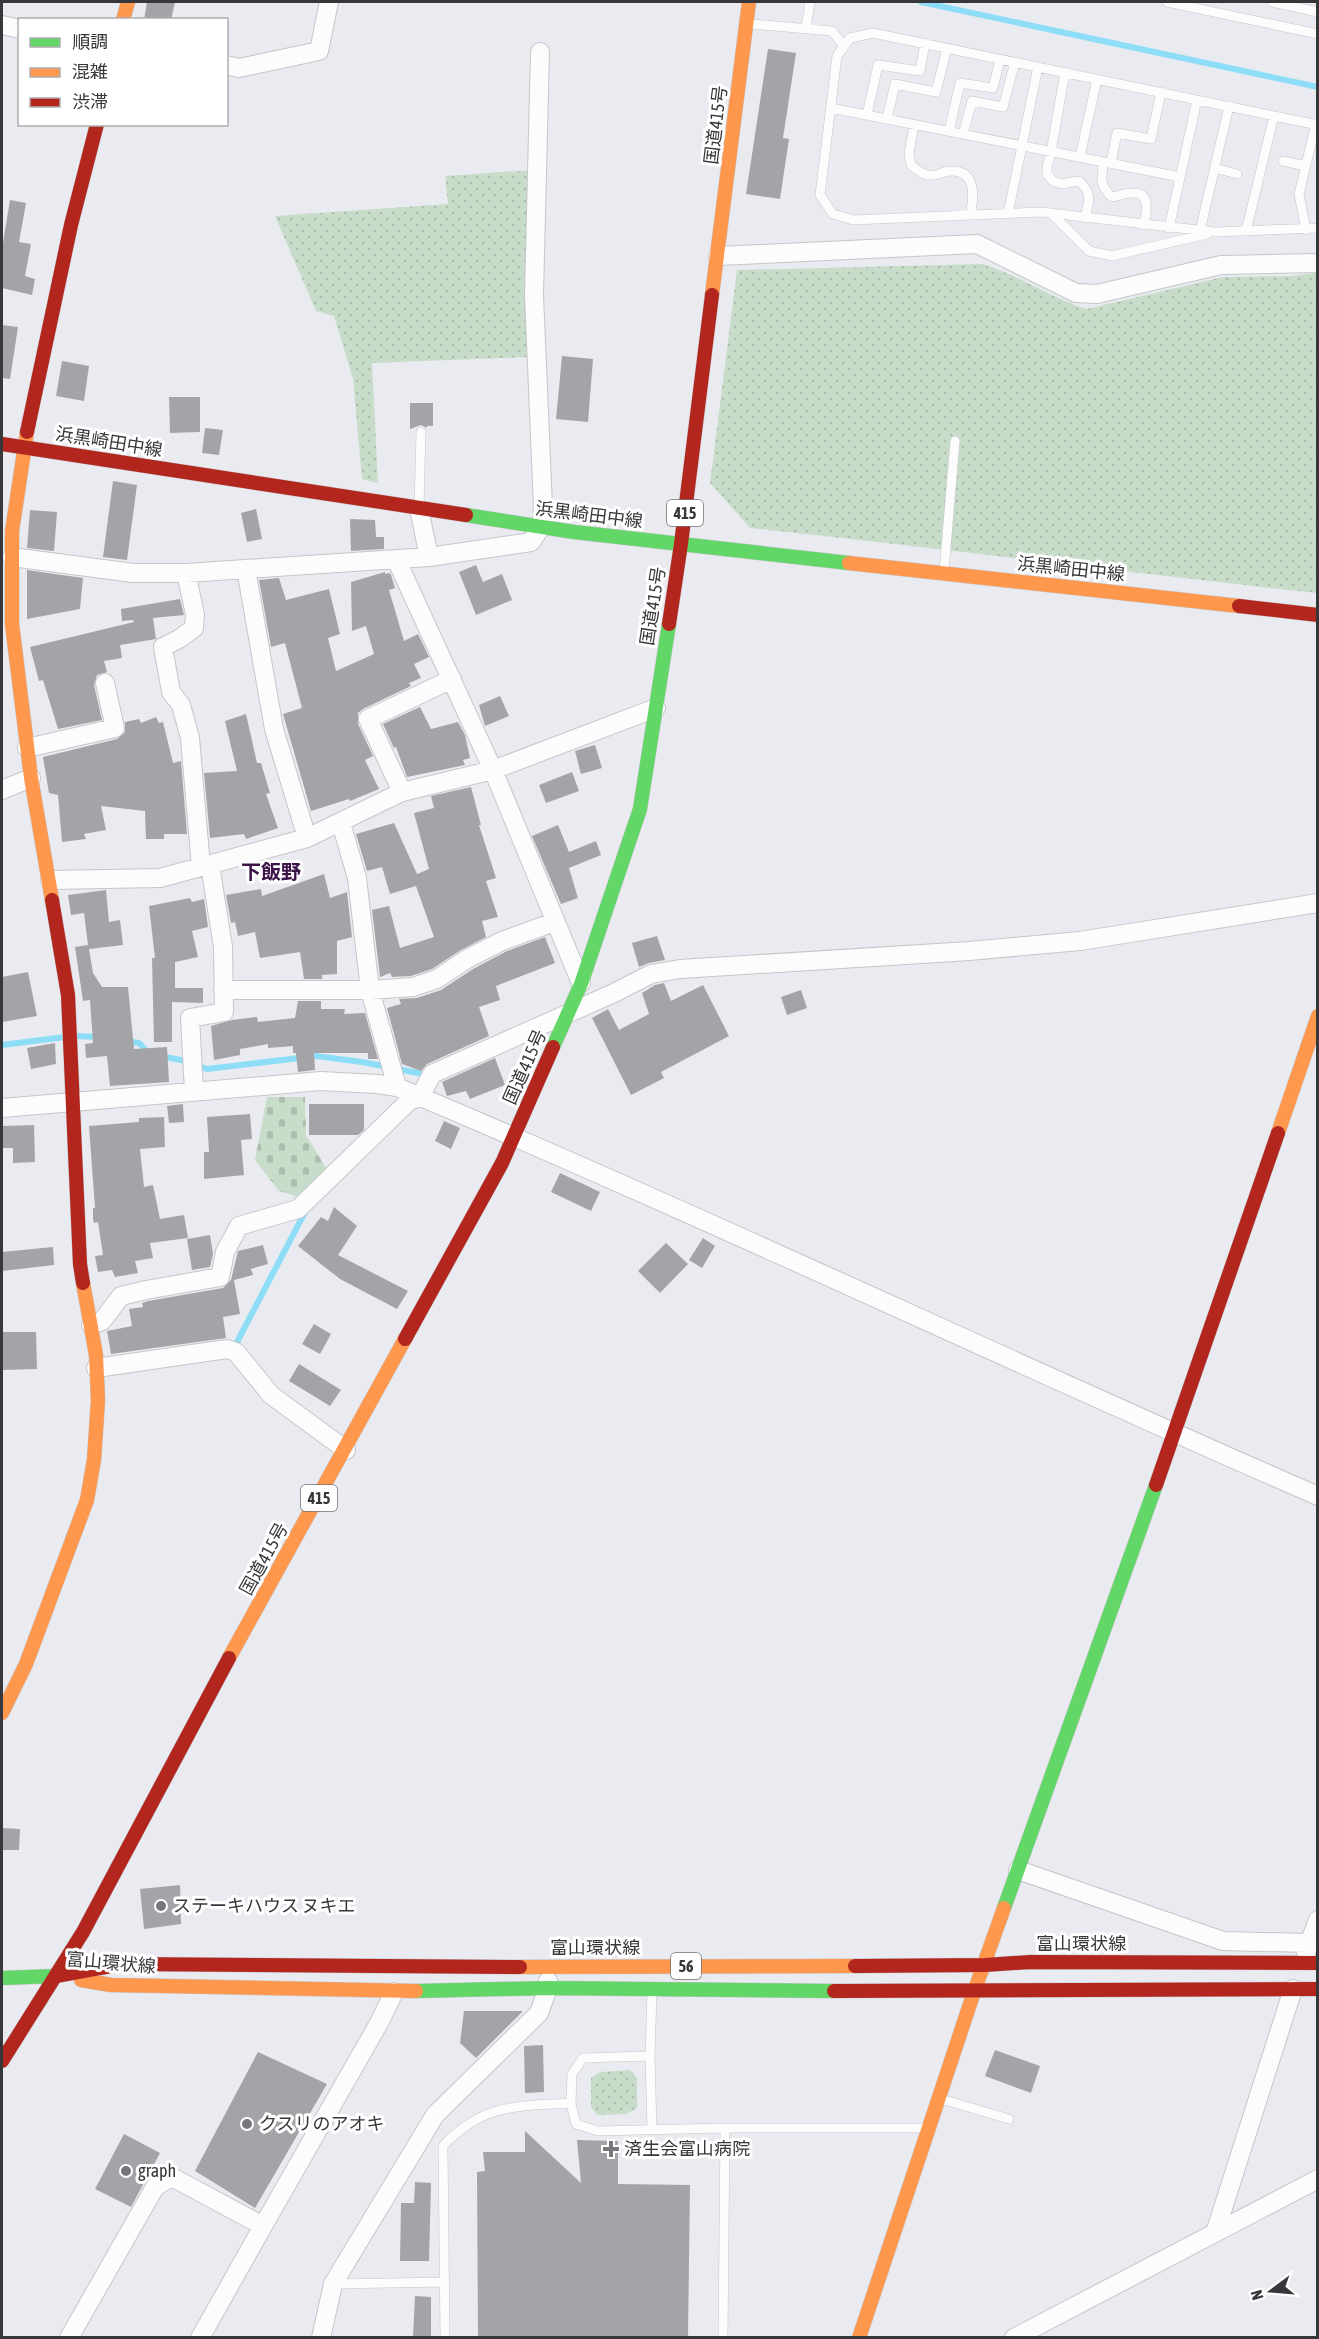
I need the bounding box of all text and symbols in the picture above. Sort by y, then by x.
legend [18,18,228,126]
text: 順調 [72,31,108,52]
text: 混雑 [72,61,108,82]
street label: 国道415号 [700,84,731,166]
text: 渋滞 [72,91,108,112]
street label: 浜黒崎田中線 [54,423,164,460]
street label: 浜黒崎田中線 [534,498,644,532]
road number: 415 [667,500,703,526]
street label: 浜黒崎田中線 [1016,552,1126,585]
street label: 国道415号 [636,565,669,647]
district label: 下飯野 [241,860,301,883]
street label: 国道415号 [499,1026,550,1107]
road number: 415 [301,1485,337,1511]
street label: 国道415号 [235,1519,292,1599]
place label: ステーキハウス ヌキエ [173,1895,355,1916]
marker: ステーキハウス ヌキエ [154,1899,168,1913]
street label: 富山環状線 [1036,1933,1126,1954]
street label: 富山環状線 [550,1937,640,1958]
street label: 富山環状線 [65,1948,157,1977]
road number: 56 [671,1953,701,1979]
place label: クスリのアオキ [259,2113,384,2134]
marker: クスリのアオキ [240,2117,254,2131]
place label: 済生会富山病院 [624,2138,750,2159]
marker: 済生会富山病院 [602,2140,620,2158]
place label: graph [138,2160,176,2181]
marker: graph [119,2164,133,2178]
north arrow [1241,2261,1301,2321]
text: N [1247,2288,1267,2302]

